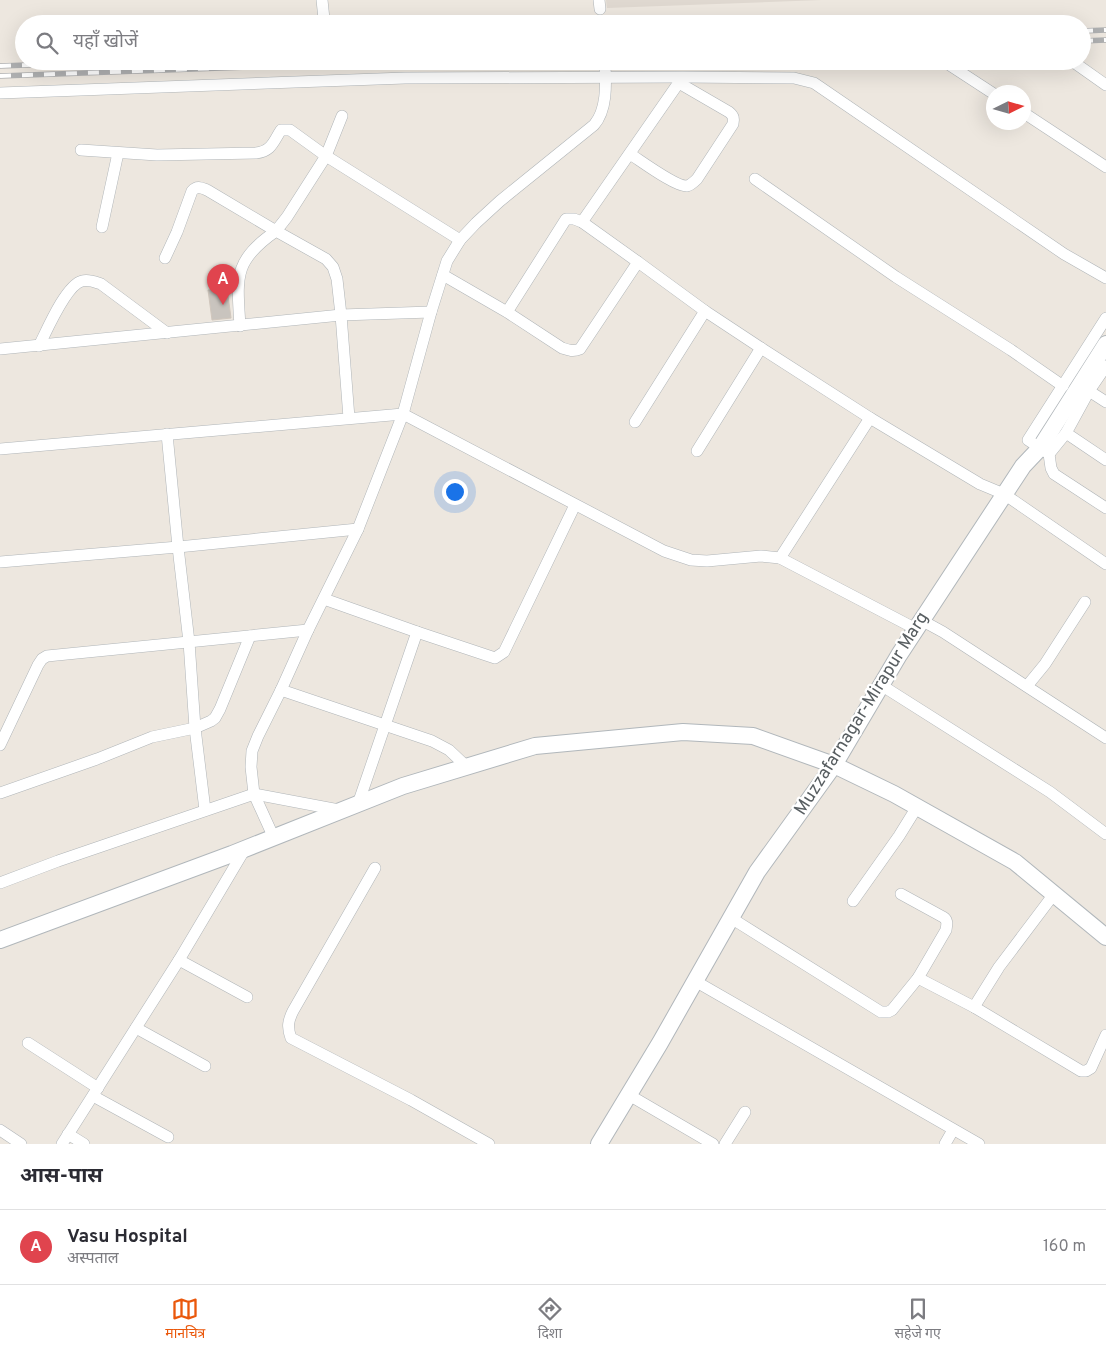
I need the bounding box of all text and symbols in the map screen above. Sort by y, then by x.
search box [15,15,1091,70]
icon: search [33,29,61,57]
text: यहाँ खोजें [73,30,138,54]
north arrow [986,85,1031,130]
pin: A [207,264,239,305]
your location [442,479,468,505]
street label: Muzzafarnagar-Mirapur Marg [790,608,934,820]
text: आस-पास [20,1163,103,1190]
text: Vasu Hospital [67,1225,188,1249]
text: A [30,1237,42,1257]
text: 160 m [1043,1237,1086,1257]
text: अस्पताल [67,1249,119,1269]
tab: मानचित्र [165,1295,205,1344]
tab: दिशा [536,1295,564,1344]
tab: सहेजे गए [895,1295,941,1344]

